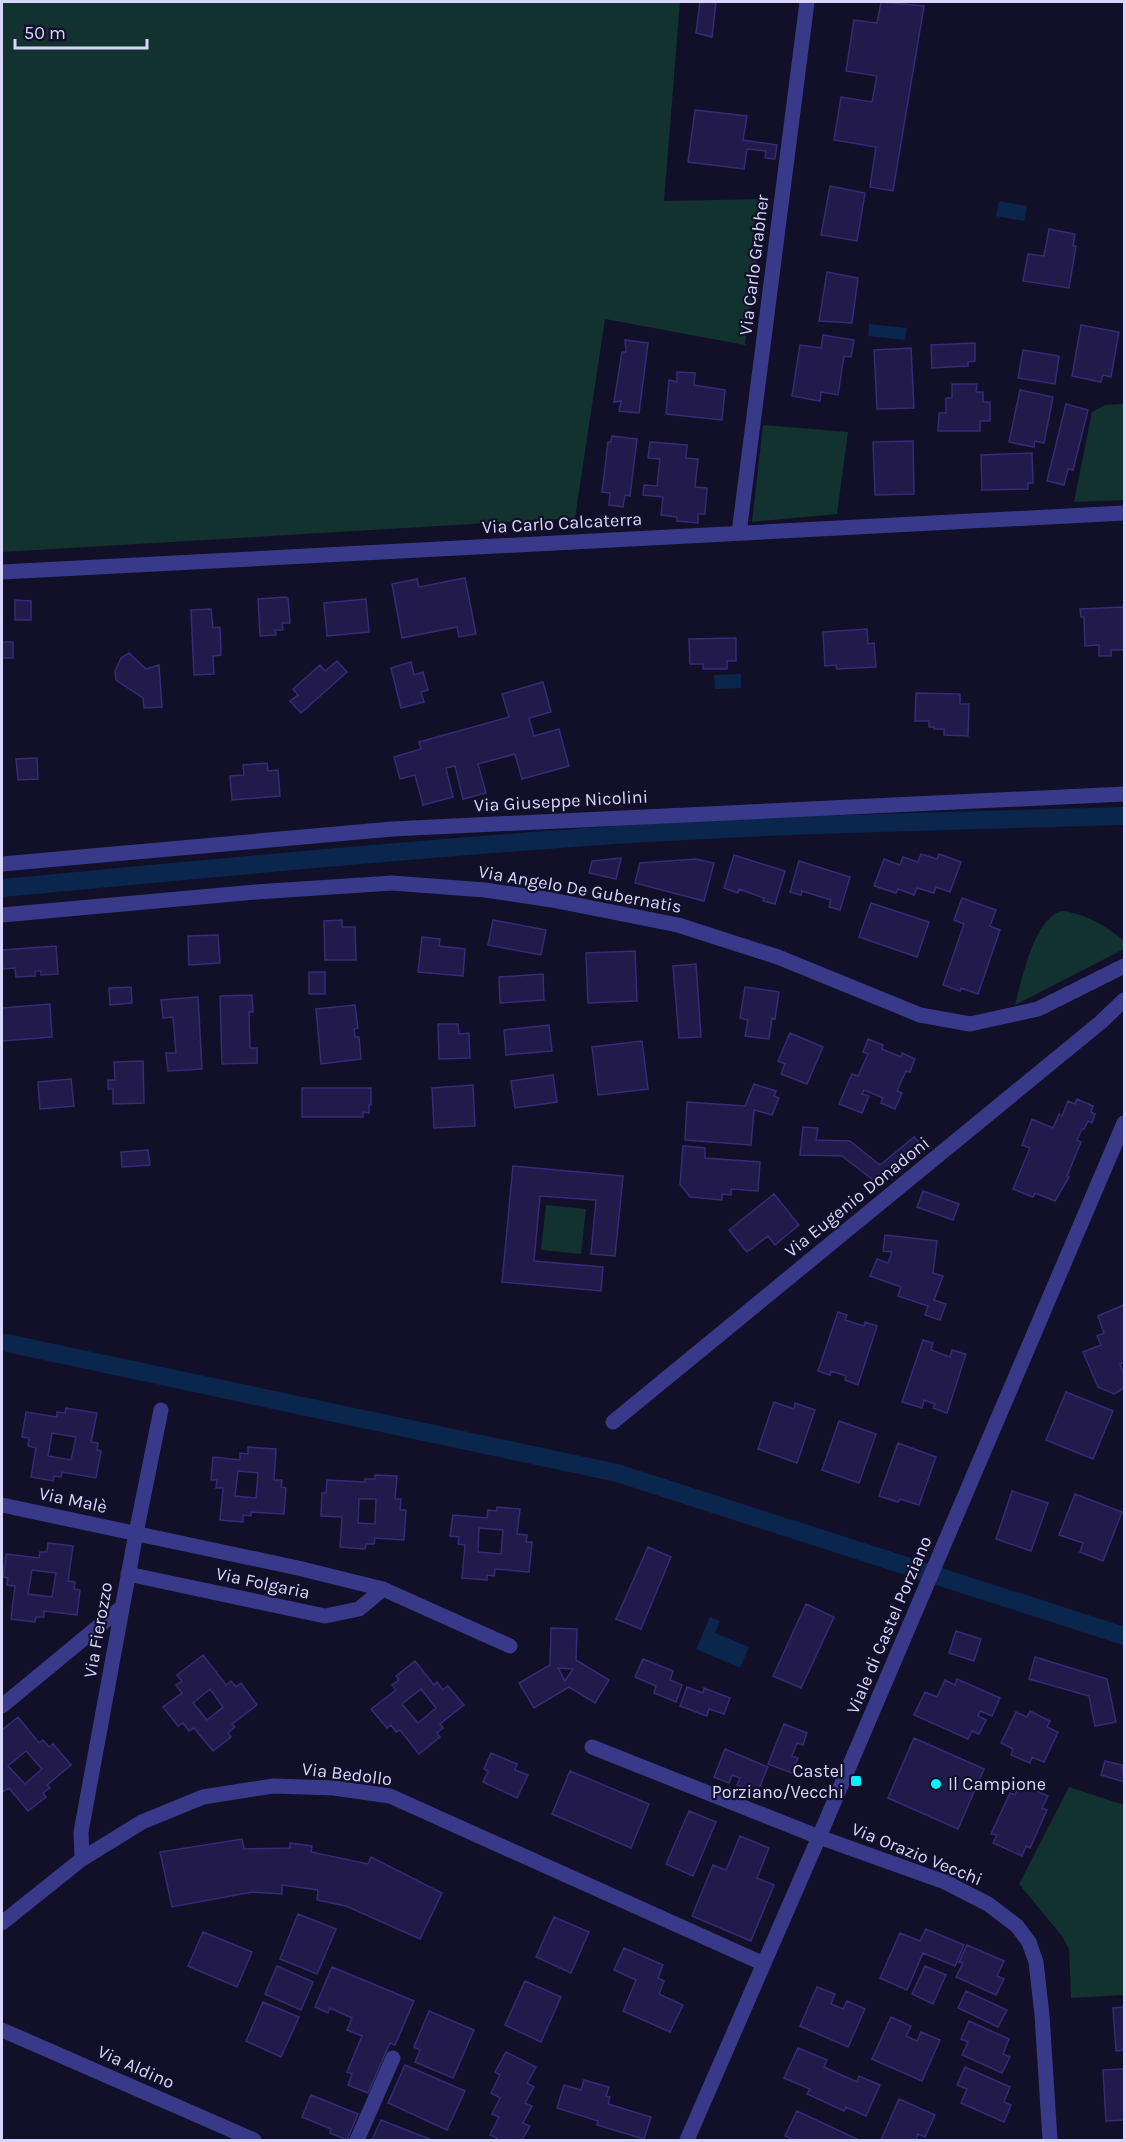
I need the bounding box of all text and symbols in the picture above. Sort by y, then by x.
scale bar [15,12,147,50]
text: 50 m [24,22,66,44]
street label: Via Carlo Grabher [734,193,774,337]
street label: Via Carlo Calcaterra [481,508,643,538]
street label: Via Giuseppe Nicolini [473,785,649,817]
street label: Via Angelo De Gubernatis [477,860,683,918]
street label: Via Eugenio Donadoni [780,1132,934,1262]
street label: Via Malè [37,1482,109,1518]
street label: Viale di Castel Porziano [842,1533,936,1717]
street label: Via Folgaria [214,1562,312,1604]
street label: Via Fierozzo [79,1580,117,1680]
street label: Via Bedollo [301,1758,393,1790]
place label: Castel Porziano/Vecchi [712,1760,844,1803]
place label: Il Campione [948,1773,1046,1795]
marker: Castel Porziano/Vecchi [849,1774,863,1788]
marker: Il Campione [929,1777,943,1791]
street label: Via Orazio Vecchi [848,1818,986,1890]
street label: Via Aldino [94,2040,178,2094]

